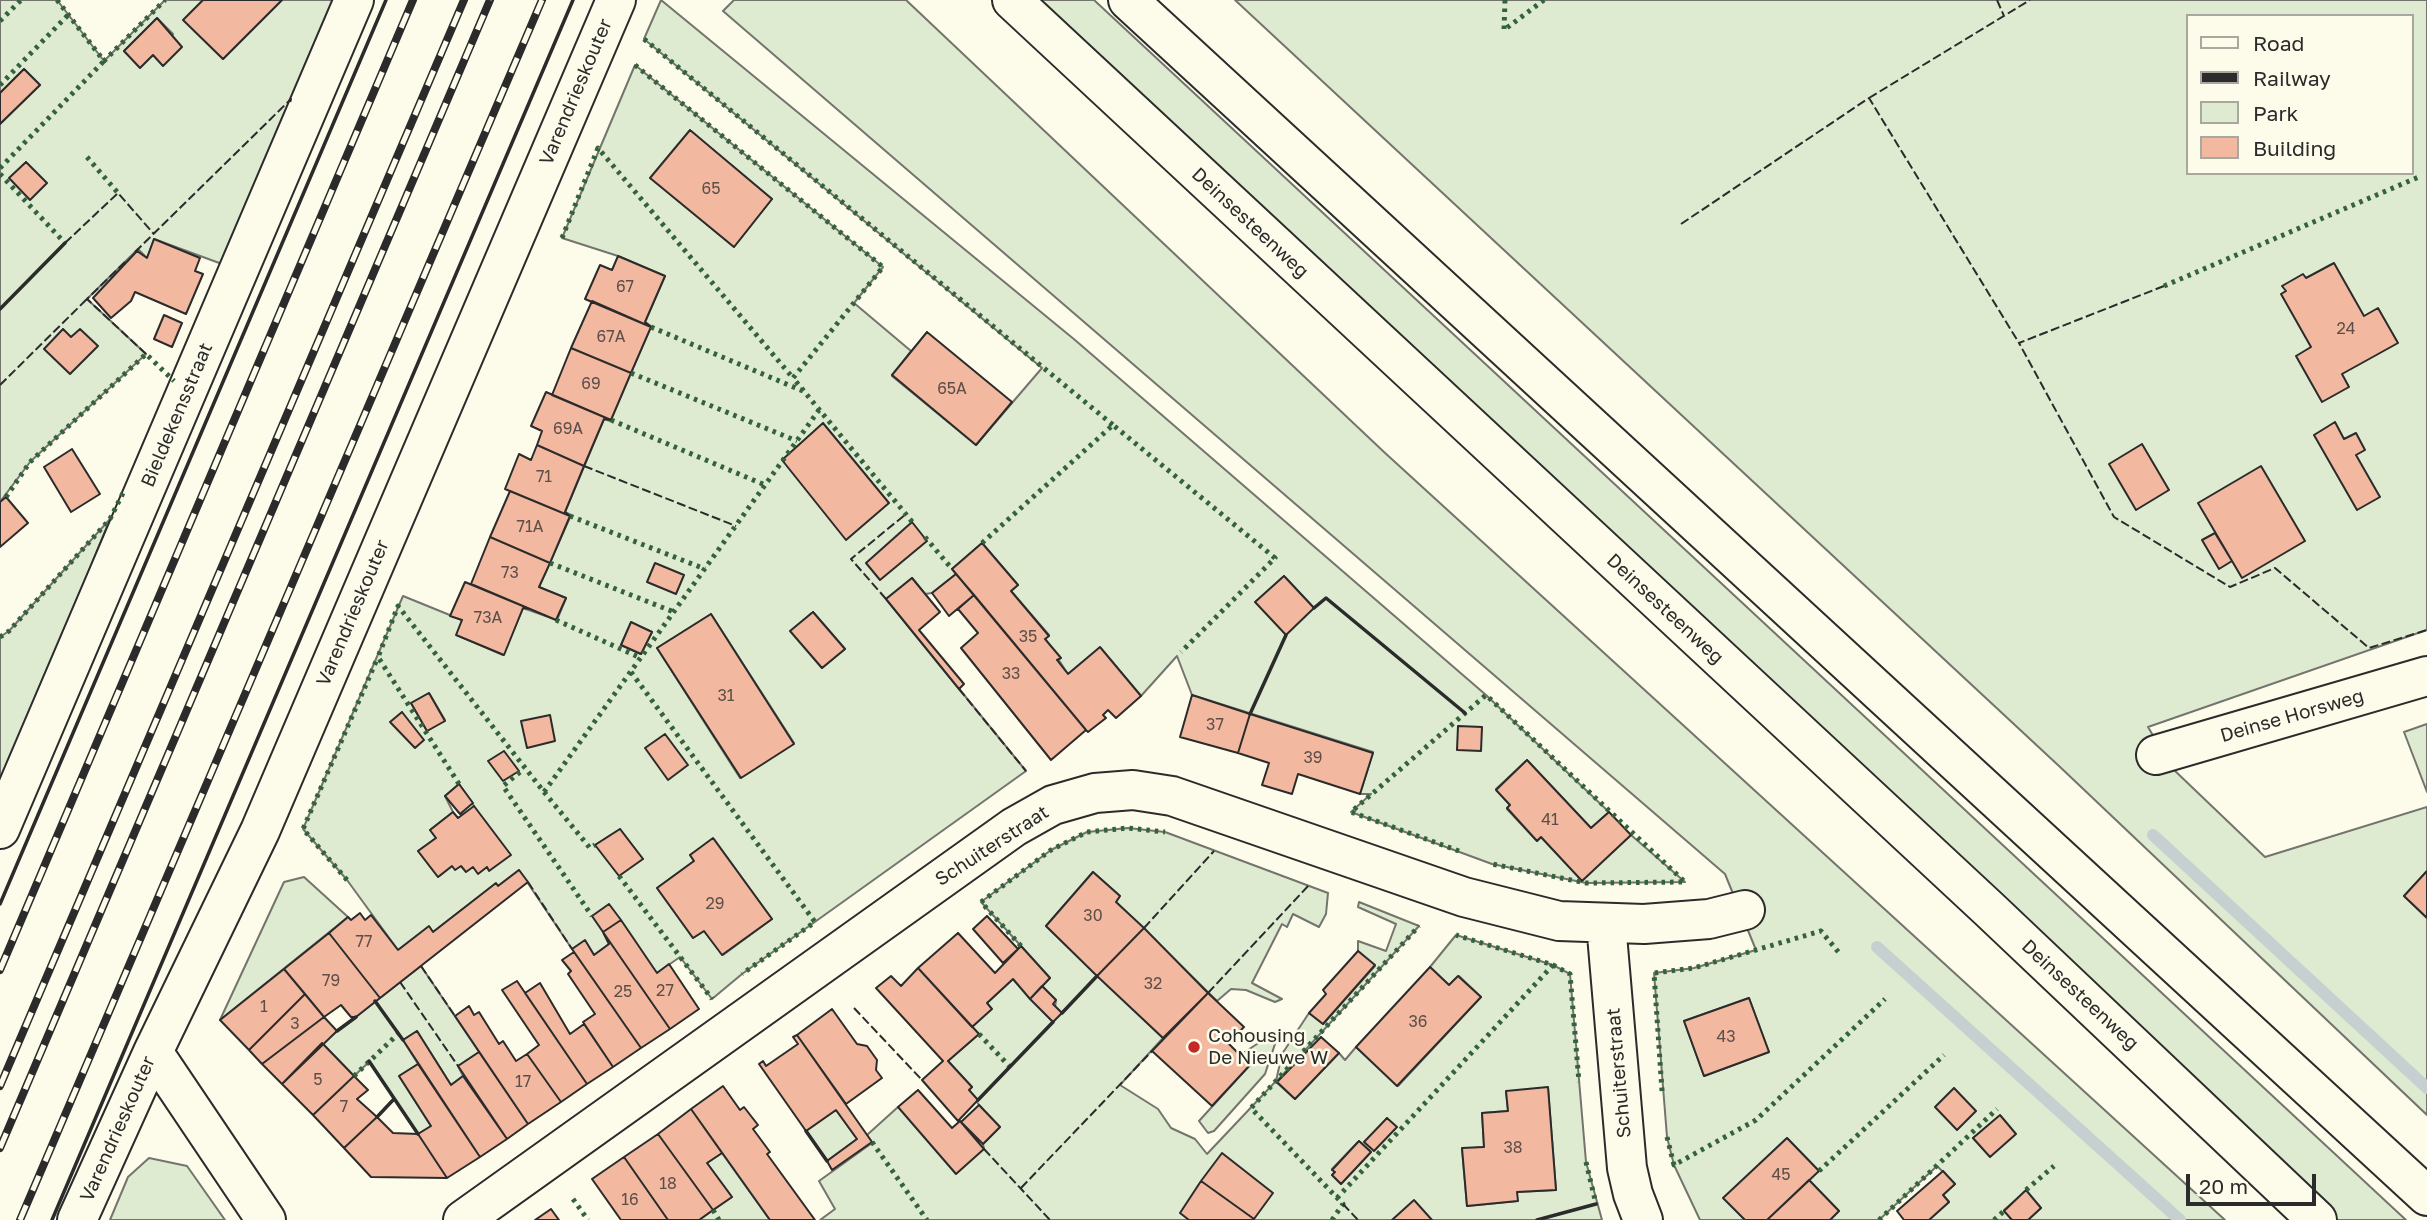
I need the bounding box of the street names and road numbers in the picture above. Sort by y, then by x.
street label: Varendrieskouter [535,15,617,169]
street label: Deinsesteenweg [1187,163,1313,283]
street label: Bieldekensstraat [136,340,218,490]
street label: Varendrieskouter [312,536,394,690]
street label: Deinsesteenweg [1602,549,1728,669]
street label: Deinse Horsweg [2218,685,2366,747]
street label: Schuiterstraat [931,801,1053,891]
street label: Deinsesteenweg [2017,935,2143,1055]
street label: Schuiterstraat [1602,1007,1636,1139]
street label: Varendrieskouter [76,1053,160,1205]

